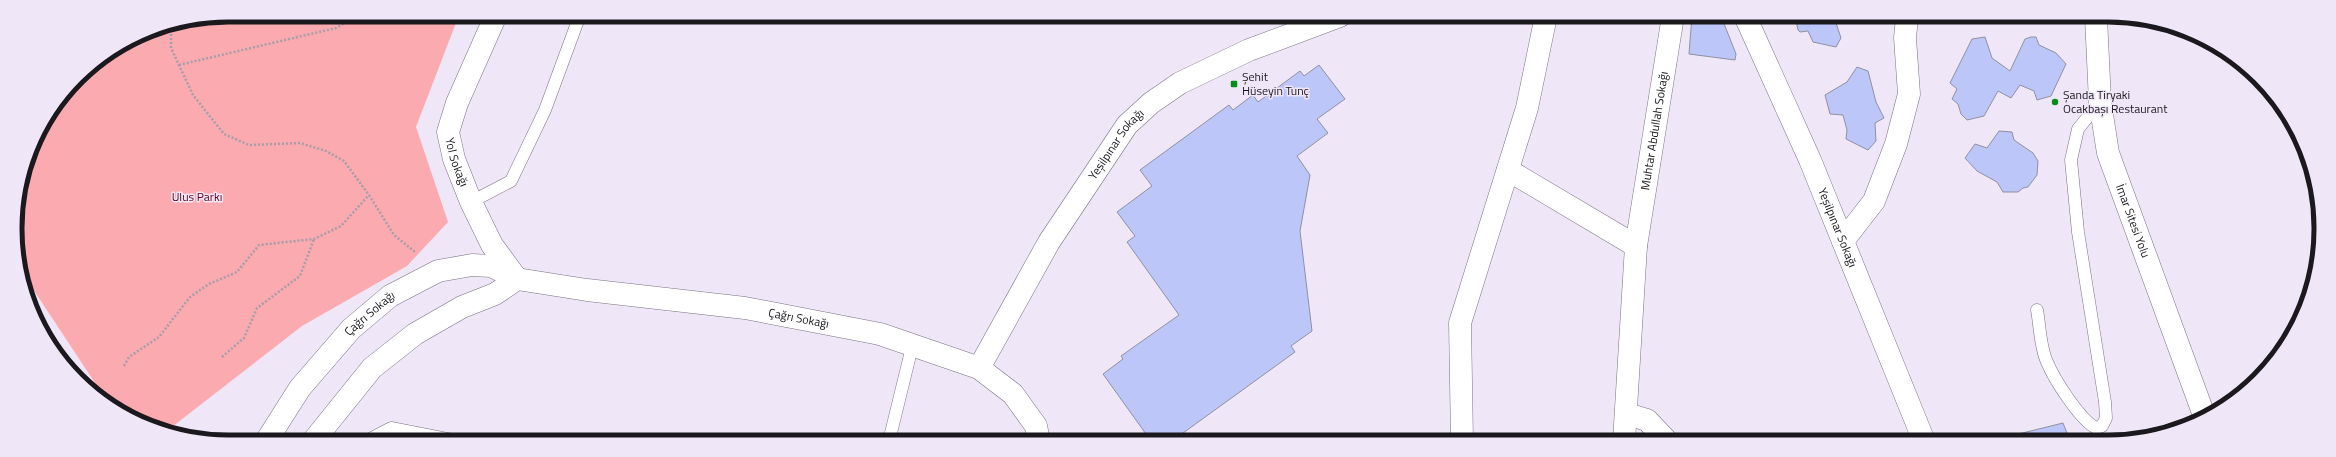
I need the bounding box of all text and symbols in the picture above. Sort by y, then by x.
place label: Şehit Hüseyin Tunç [1242,67,1309,100]
street label: Muhtar Abdullah Sokağı [1635,70,1673,192]
marker: Şehit Hüseyin Tunç [1229,79,1239,89]
place label: Şanda Tiryaki Ocakbaşı Restaurant [2063,85,2168,118]
marker: Şanda Tiryaki Ocakbaşı Restaurant [2050,97,2060,107]
street label: Yeşilpınar Sokağı [1083,104,1148,183]
street label: Yol Sokağı [441,136,474,189]
street label: İmar Sitesi Yolu [2111,181,2156,260]
street label: Yeşilpınar Sokağı [1813,185,1863,270]
park label: Ulus Parkı [172,187,222,206]
street label: Çağrı Sokağı [339,285,398,340]
street label: Çağrı Sokağı [767,303,831,333]

